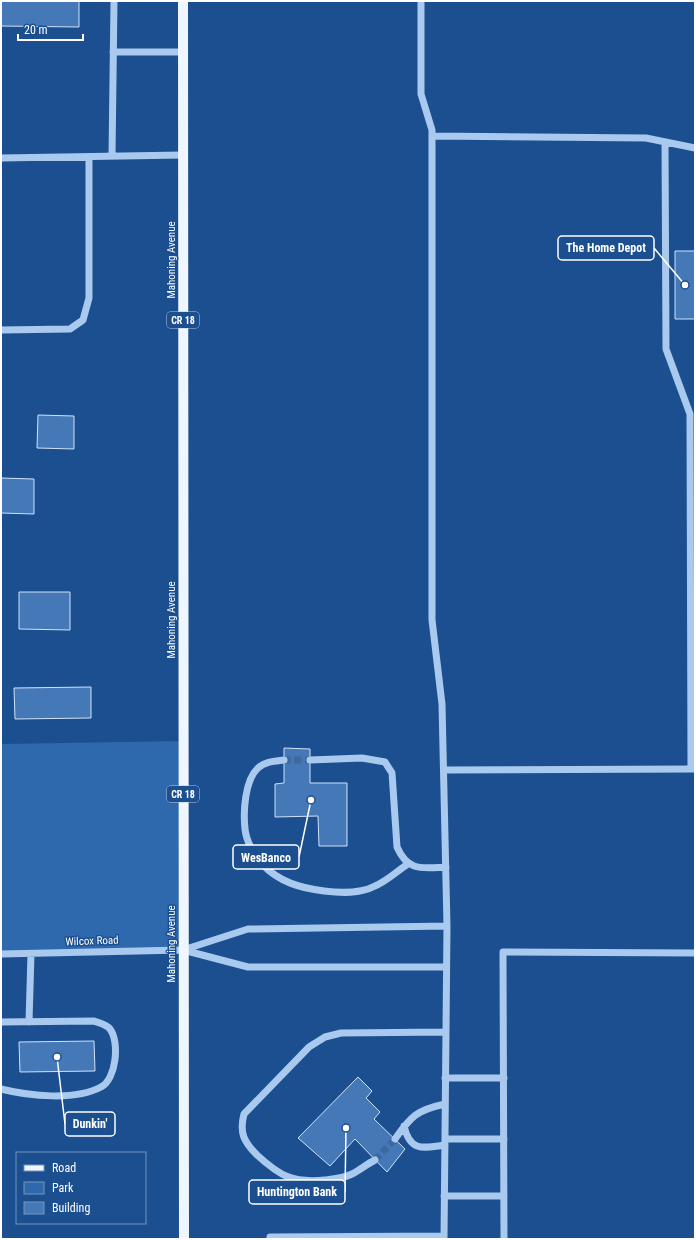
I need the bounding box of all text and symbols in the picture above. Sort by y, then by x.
scale bar [18,16,83,42]
text: 20 m [24,23,48,37]
street label: Mahoning Avenue [165,221,178,299]
callout: The Home Depot [558,236,654,260]
text: The Home Depot [566,241,646,255]
road number: CR 18 [167,312,199,328]
street label: Mahoning Avenue [165,581,178,659]
road number: CR 18 [167,786,199,802]
callout: WesBanco [233,845,299,869]
text: WesBanco [241,851,291,865]
street label: Mahoning Avenue [165,905,178,983]
street label: Wilcox Road [65,934,119,948]
callout: Dunkin' [65,1112,115,1136]
text: Dunkin' [73,1117,107,1131]
legend [16,1152,146,1224]
text: Road [52,1161,76,1175]
callout: Huntington Bank [249,1180,345,1204]
text: Park [52,1181,74,1195]
text: Huntington Bank [257,1185,337,1199]
text: Building [52,1201,90,1215]

